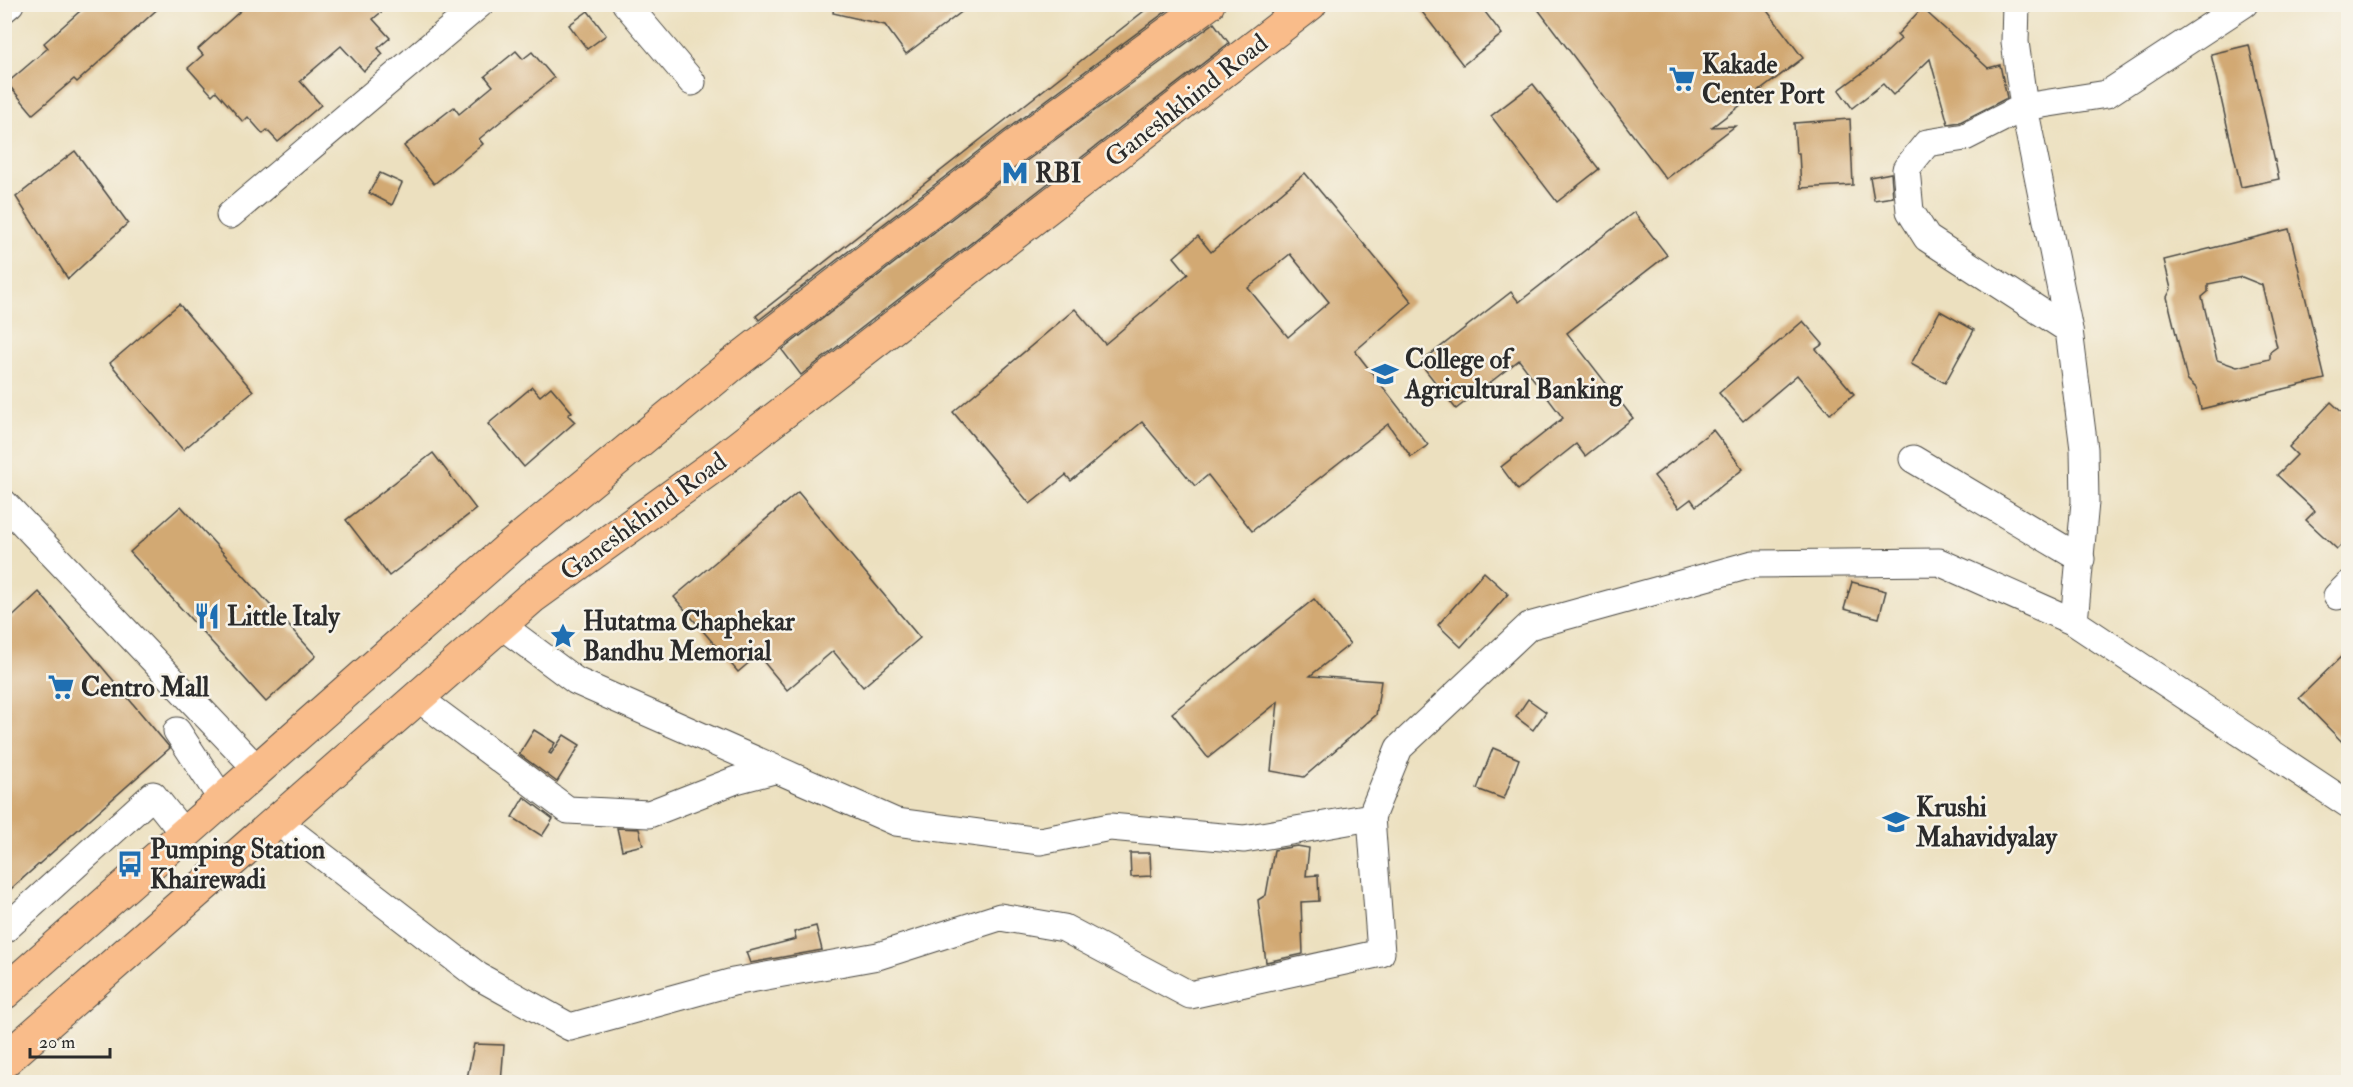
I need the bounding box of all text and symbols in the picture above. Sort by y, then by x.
street label: Ganeshkhind Road [1099,27,1275,174]
place label: Kakade Center Port [1702,49,1825,111]
supermarket icon: Kakade Center Port [1667,64,1697,94]
metro station icon: RBI [1000,158,1030,188]
place label: RBI [1035,158,1081,190]
place label: College of Agricultural Banking [1404,344,1624,407]
school or university icon: College of Agricultural Banking [1370,359,1400,389]
street label: Ganeshkhind Road [554,446,733,588]
restaurant icon: Little Italy [192,601,222,631]
place label: Little Italy [227,601,341,634]
place label: Hutatma Chaphekar Bandhu Memorial [583,606,795,668]
place icon: Hutatma Chaphekar Bandhu Memorial [548,621,578,651]
supermarket icon: Centro Mall [46,672,76,702]
place label: Centro Mall [81,672,210,704]
place label: Krushi Mahavidyalay [1915,792,2059,855]
school or university icon: Krushi Mahavidyalay [1881,807,1911,837]
place label: Pumping Station Khairewadi [150,834,326,896]
bus stop icon: Pumping Station Khairewadi [115,849,145,879]
scale bar [30,1021,110,1059]
text: 20 m [39,1031,75,1054]

